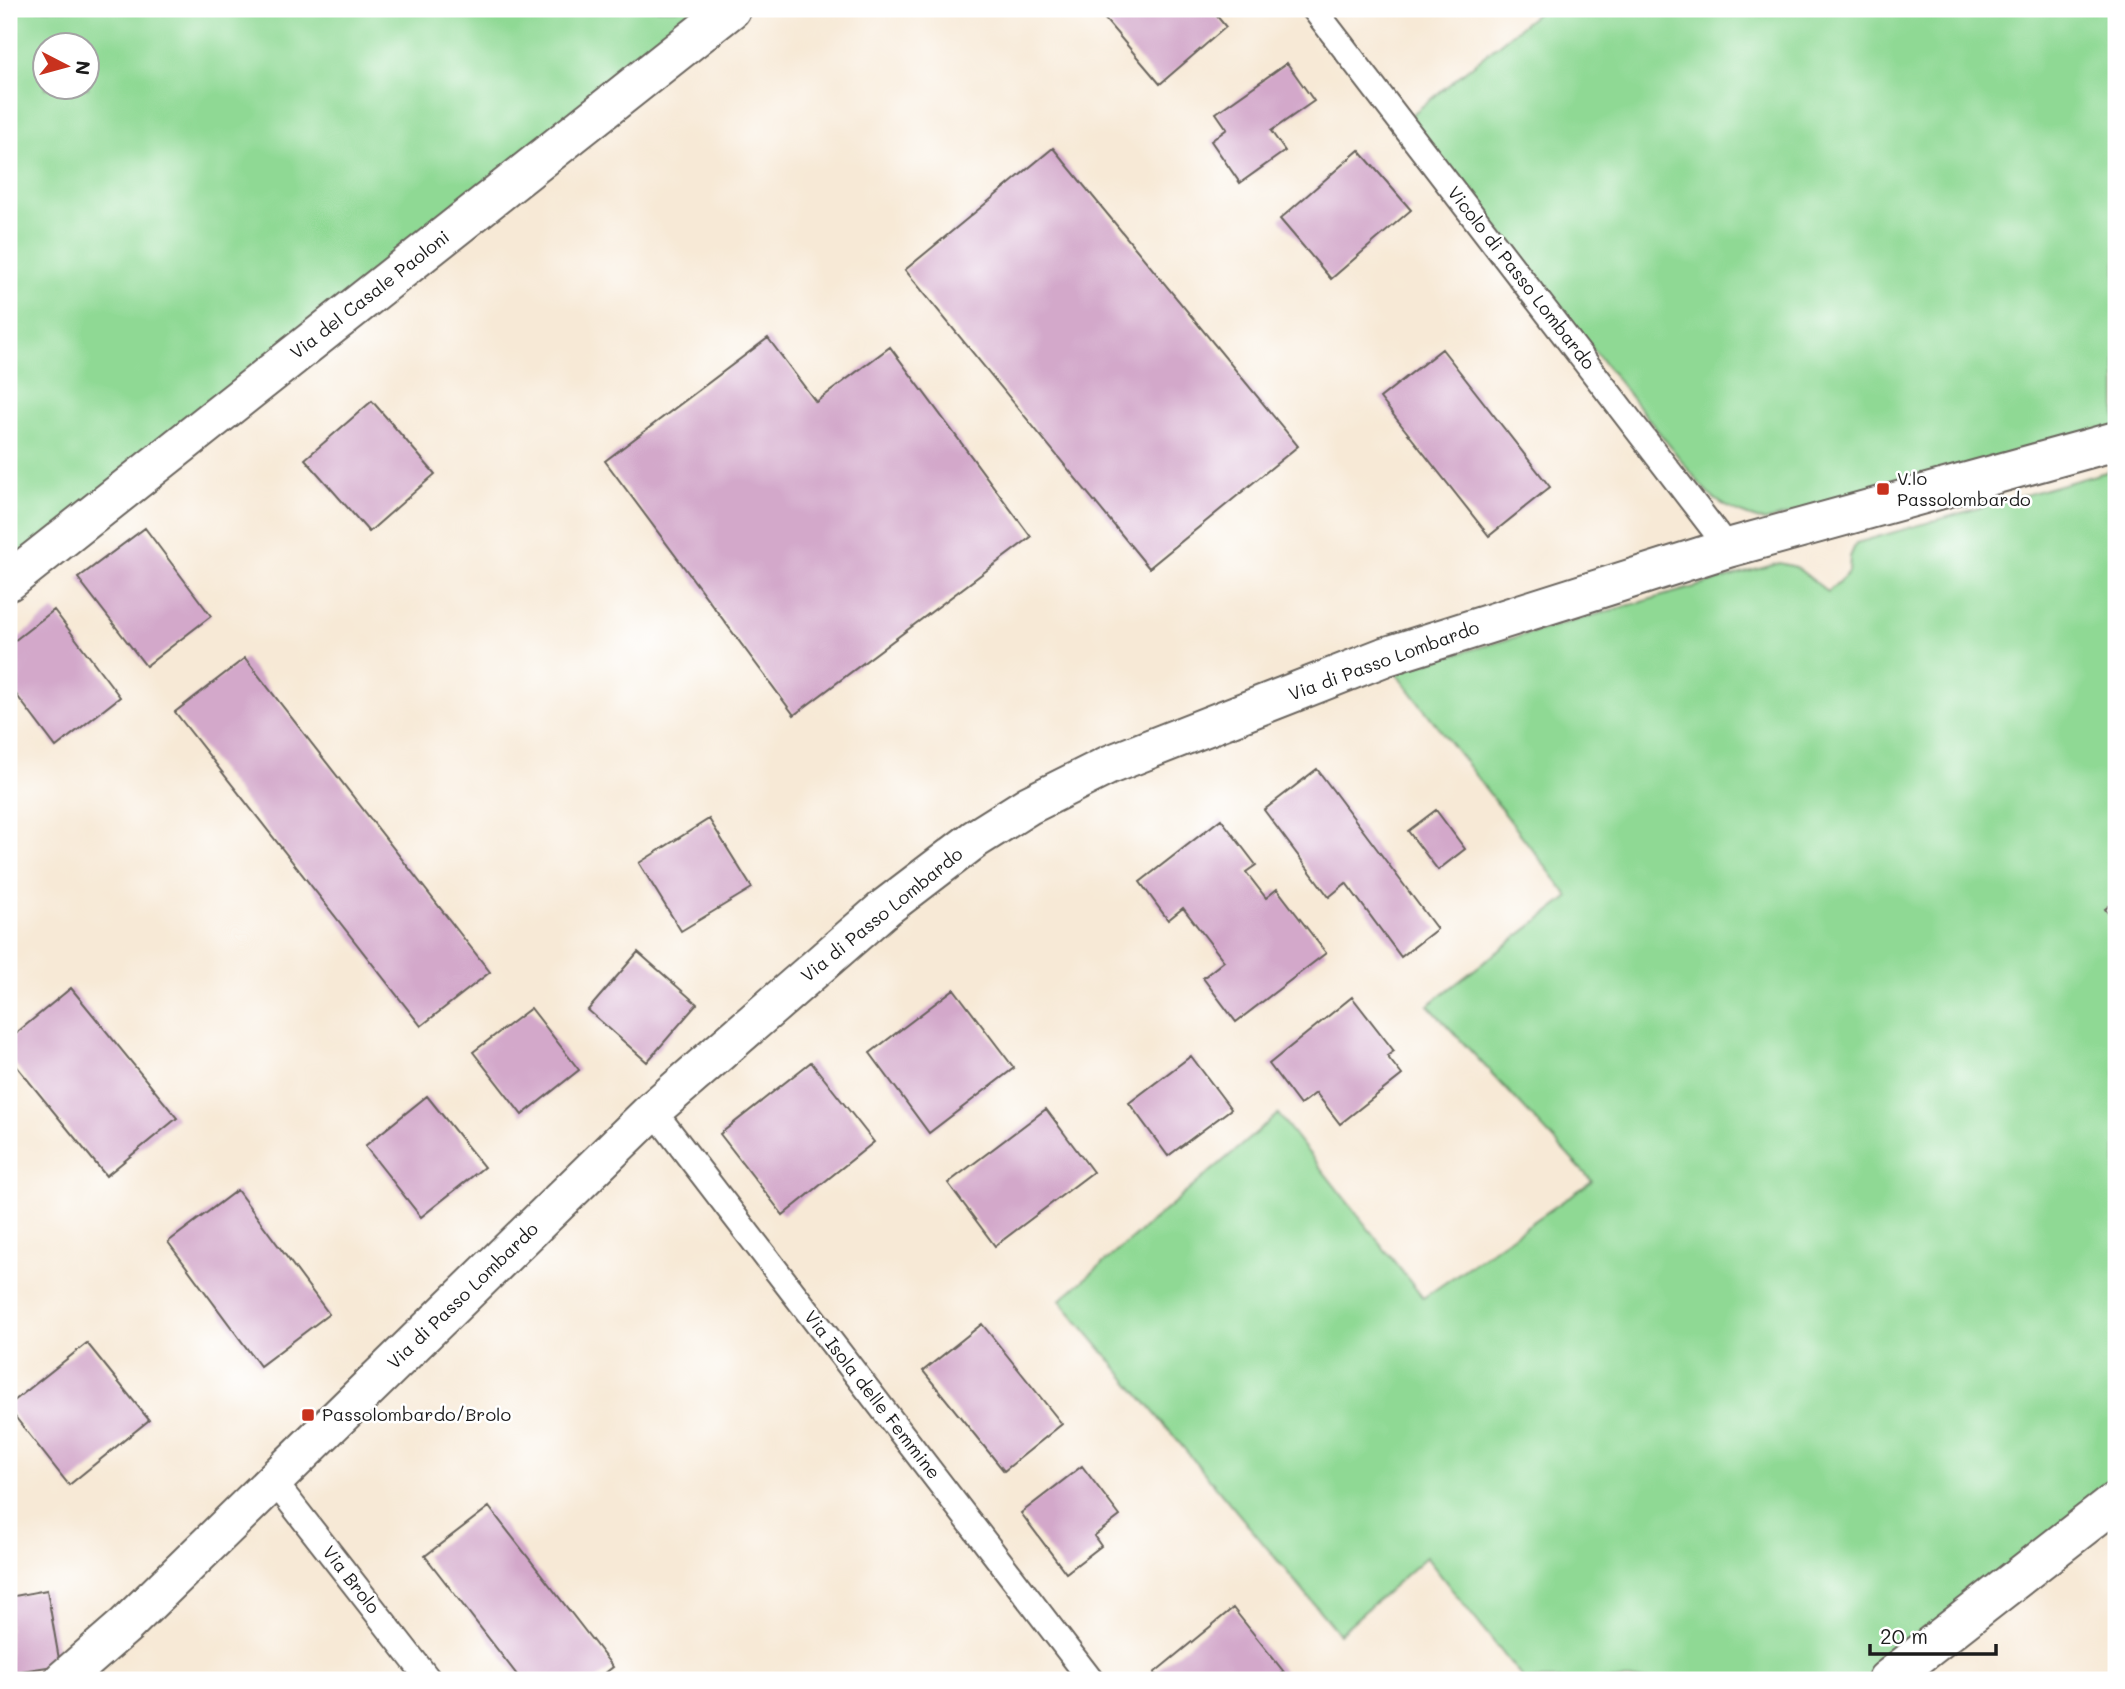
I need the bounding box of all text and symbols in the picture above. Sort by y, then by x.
north arrow [32,32,102,102]
text: N [70,59,97,76]
street label: Vicolo di Passo Lombardo [1443,181,1601,374]
street label: Via del Casale Paoloni [285,224,454,364]
place label: V.lo Passolombardo [1897,466,2031,511]
marker: V.lo Passolombardo [1875,481,1891,497]
street label: Via di Passo Lombardo [1285,614,1483,706]
street label: Via di Passo Lombardo [796,841,967,987]
street label: Via di Passo Lombardo [382,1217,543,1374]
street label: Via Isola delle Femmine [799,1305,946,1484]
place label: Passolombardo/Brolo [322,1402,512,1426]
marker: Passolombardo/Brolo [300,1407,316,1423]
street label: Via Brolo [318,1540,386,1619]
scale bar [1870,1612,1996,1656]
text: 20 m [1880,1622,1928,1649]

